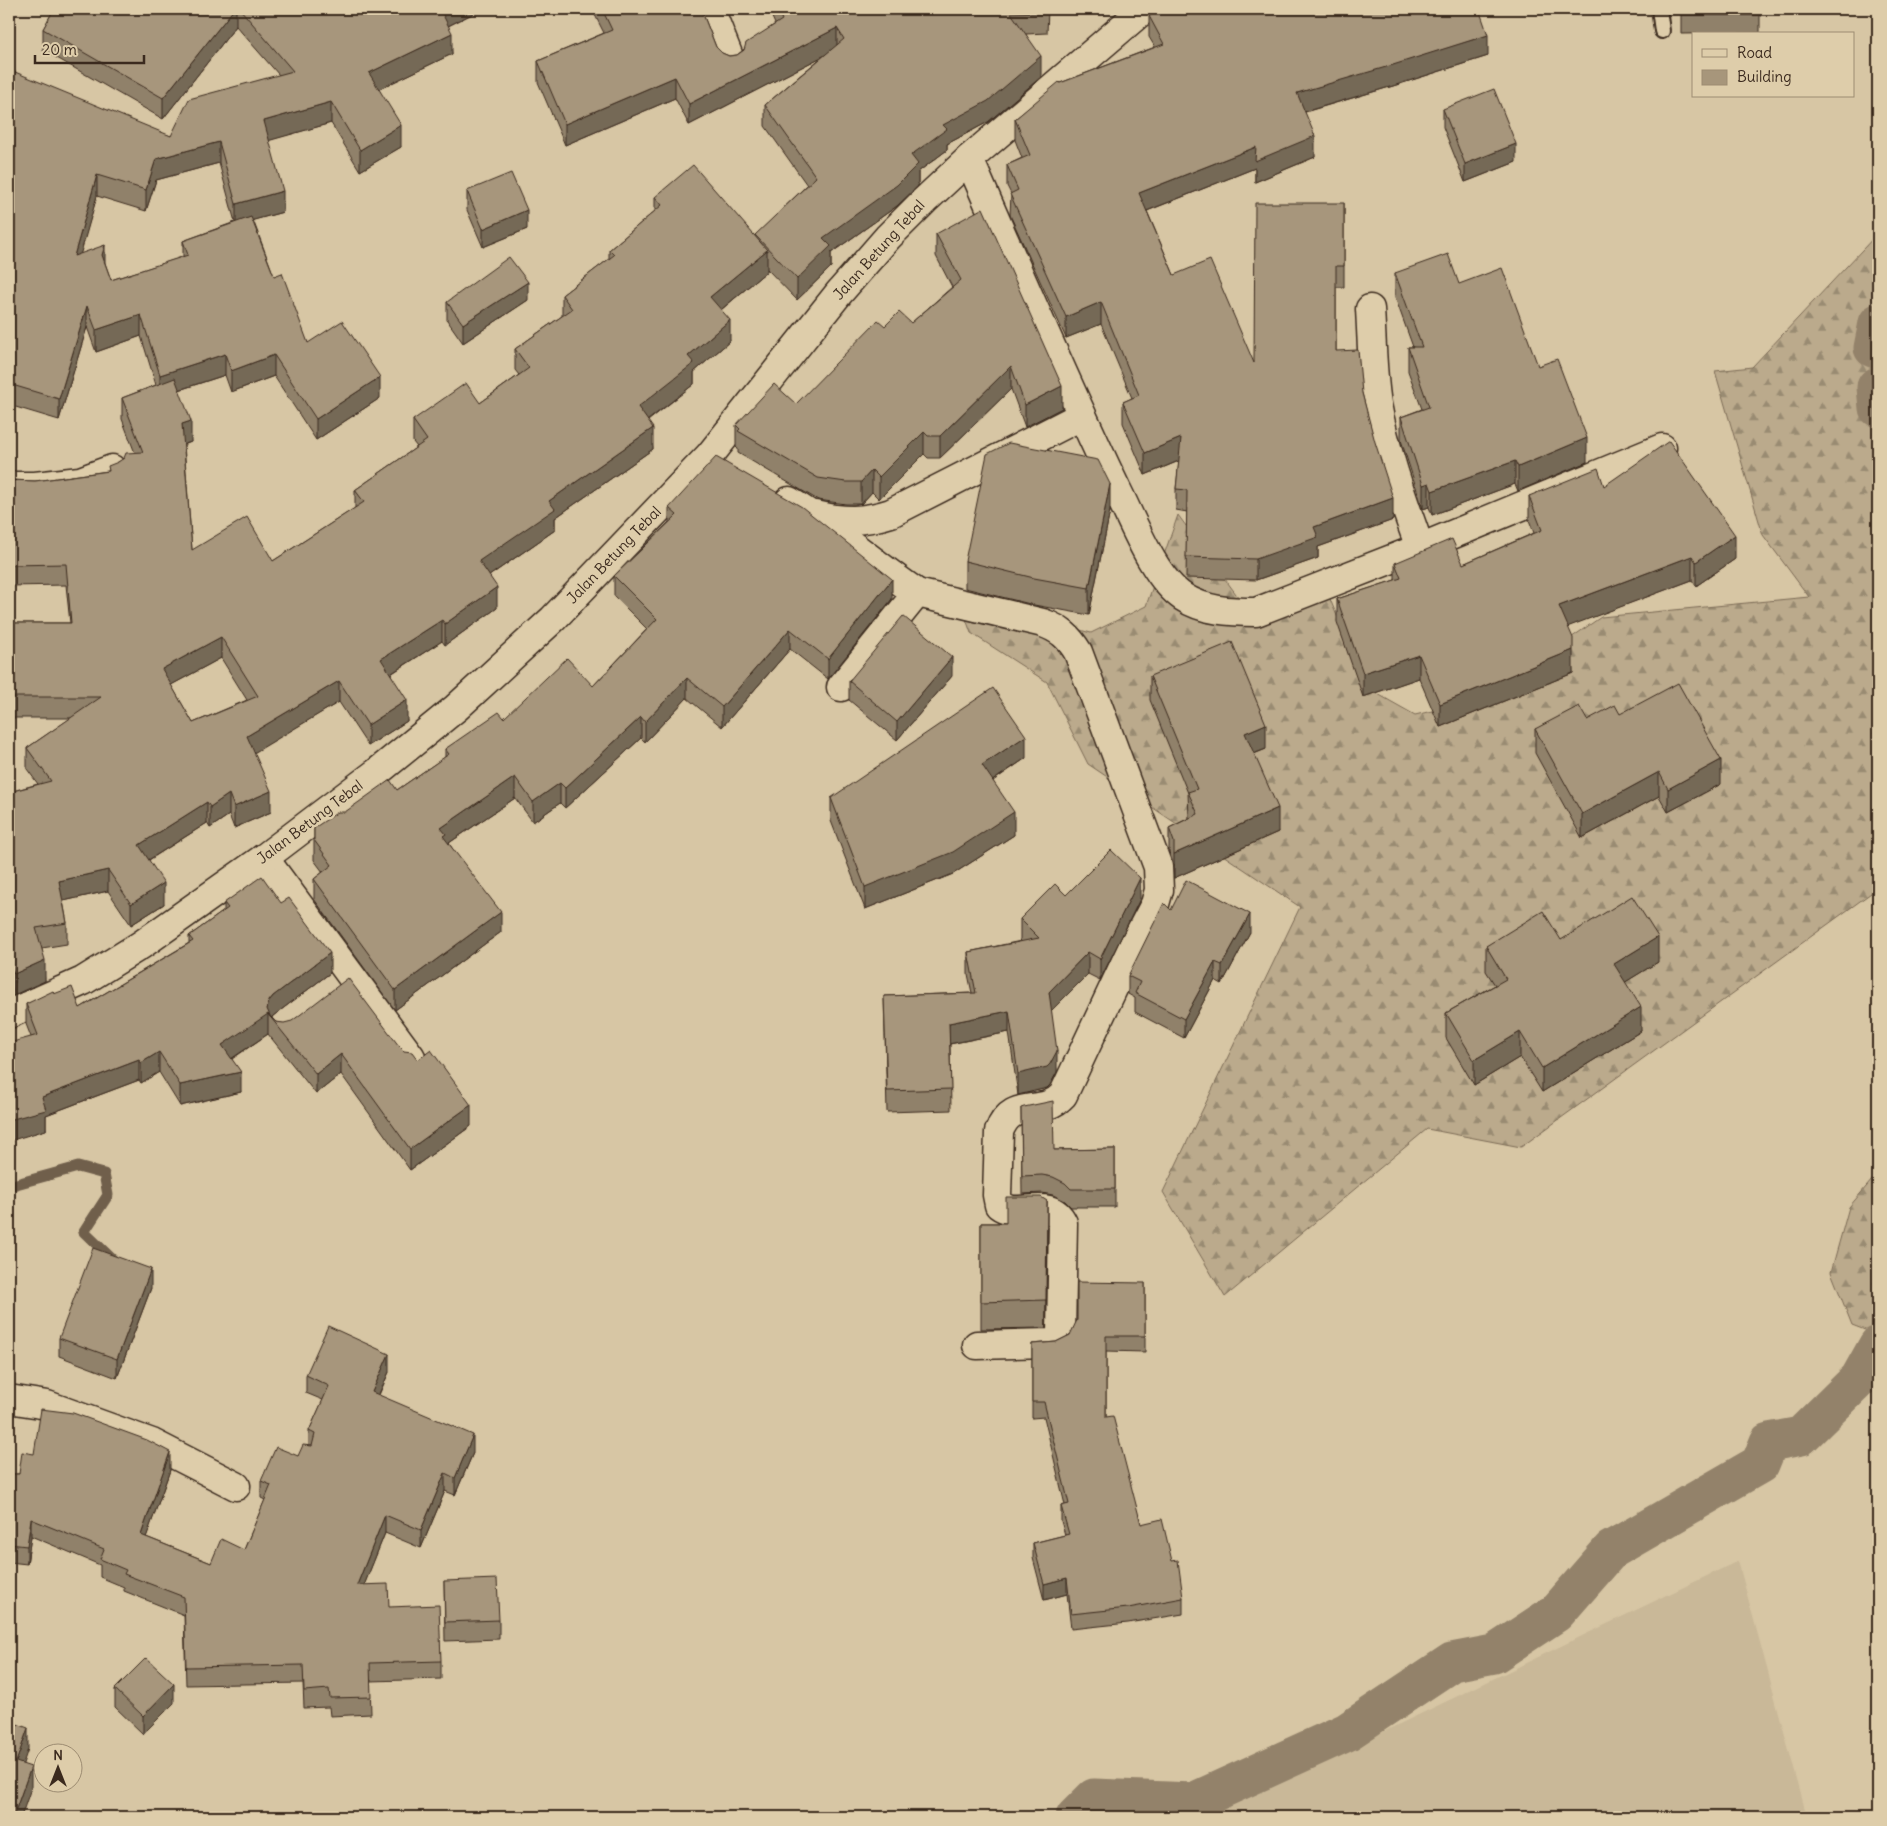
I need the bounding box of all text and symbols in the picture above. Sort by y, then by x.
scale bar [35,32,144,64]
legend [1692,32,1854,98]
text: 20 m [42,40,77,59]
text: Road [1737,43,1772,62]
text: Building [1737,67,1792,86]
street label: Jalan Betung Tebal [829,196,928,304]
street label: Jalan Betung Tebal [562,502,665,607]
street label: Jalan Betung Tebal [253,776,366,868]
north arrow [32,1744,82,1794]
text: N [53,1746,63,1764]

